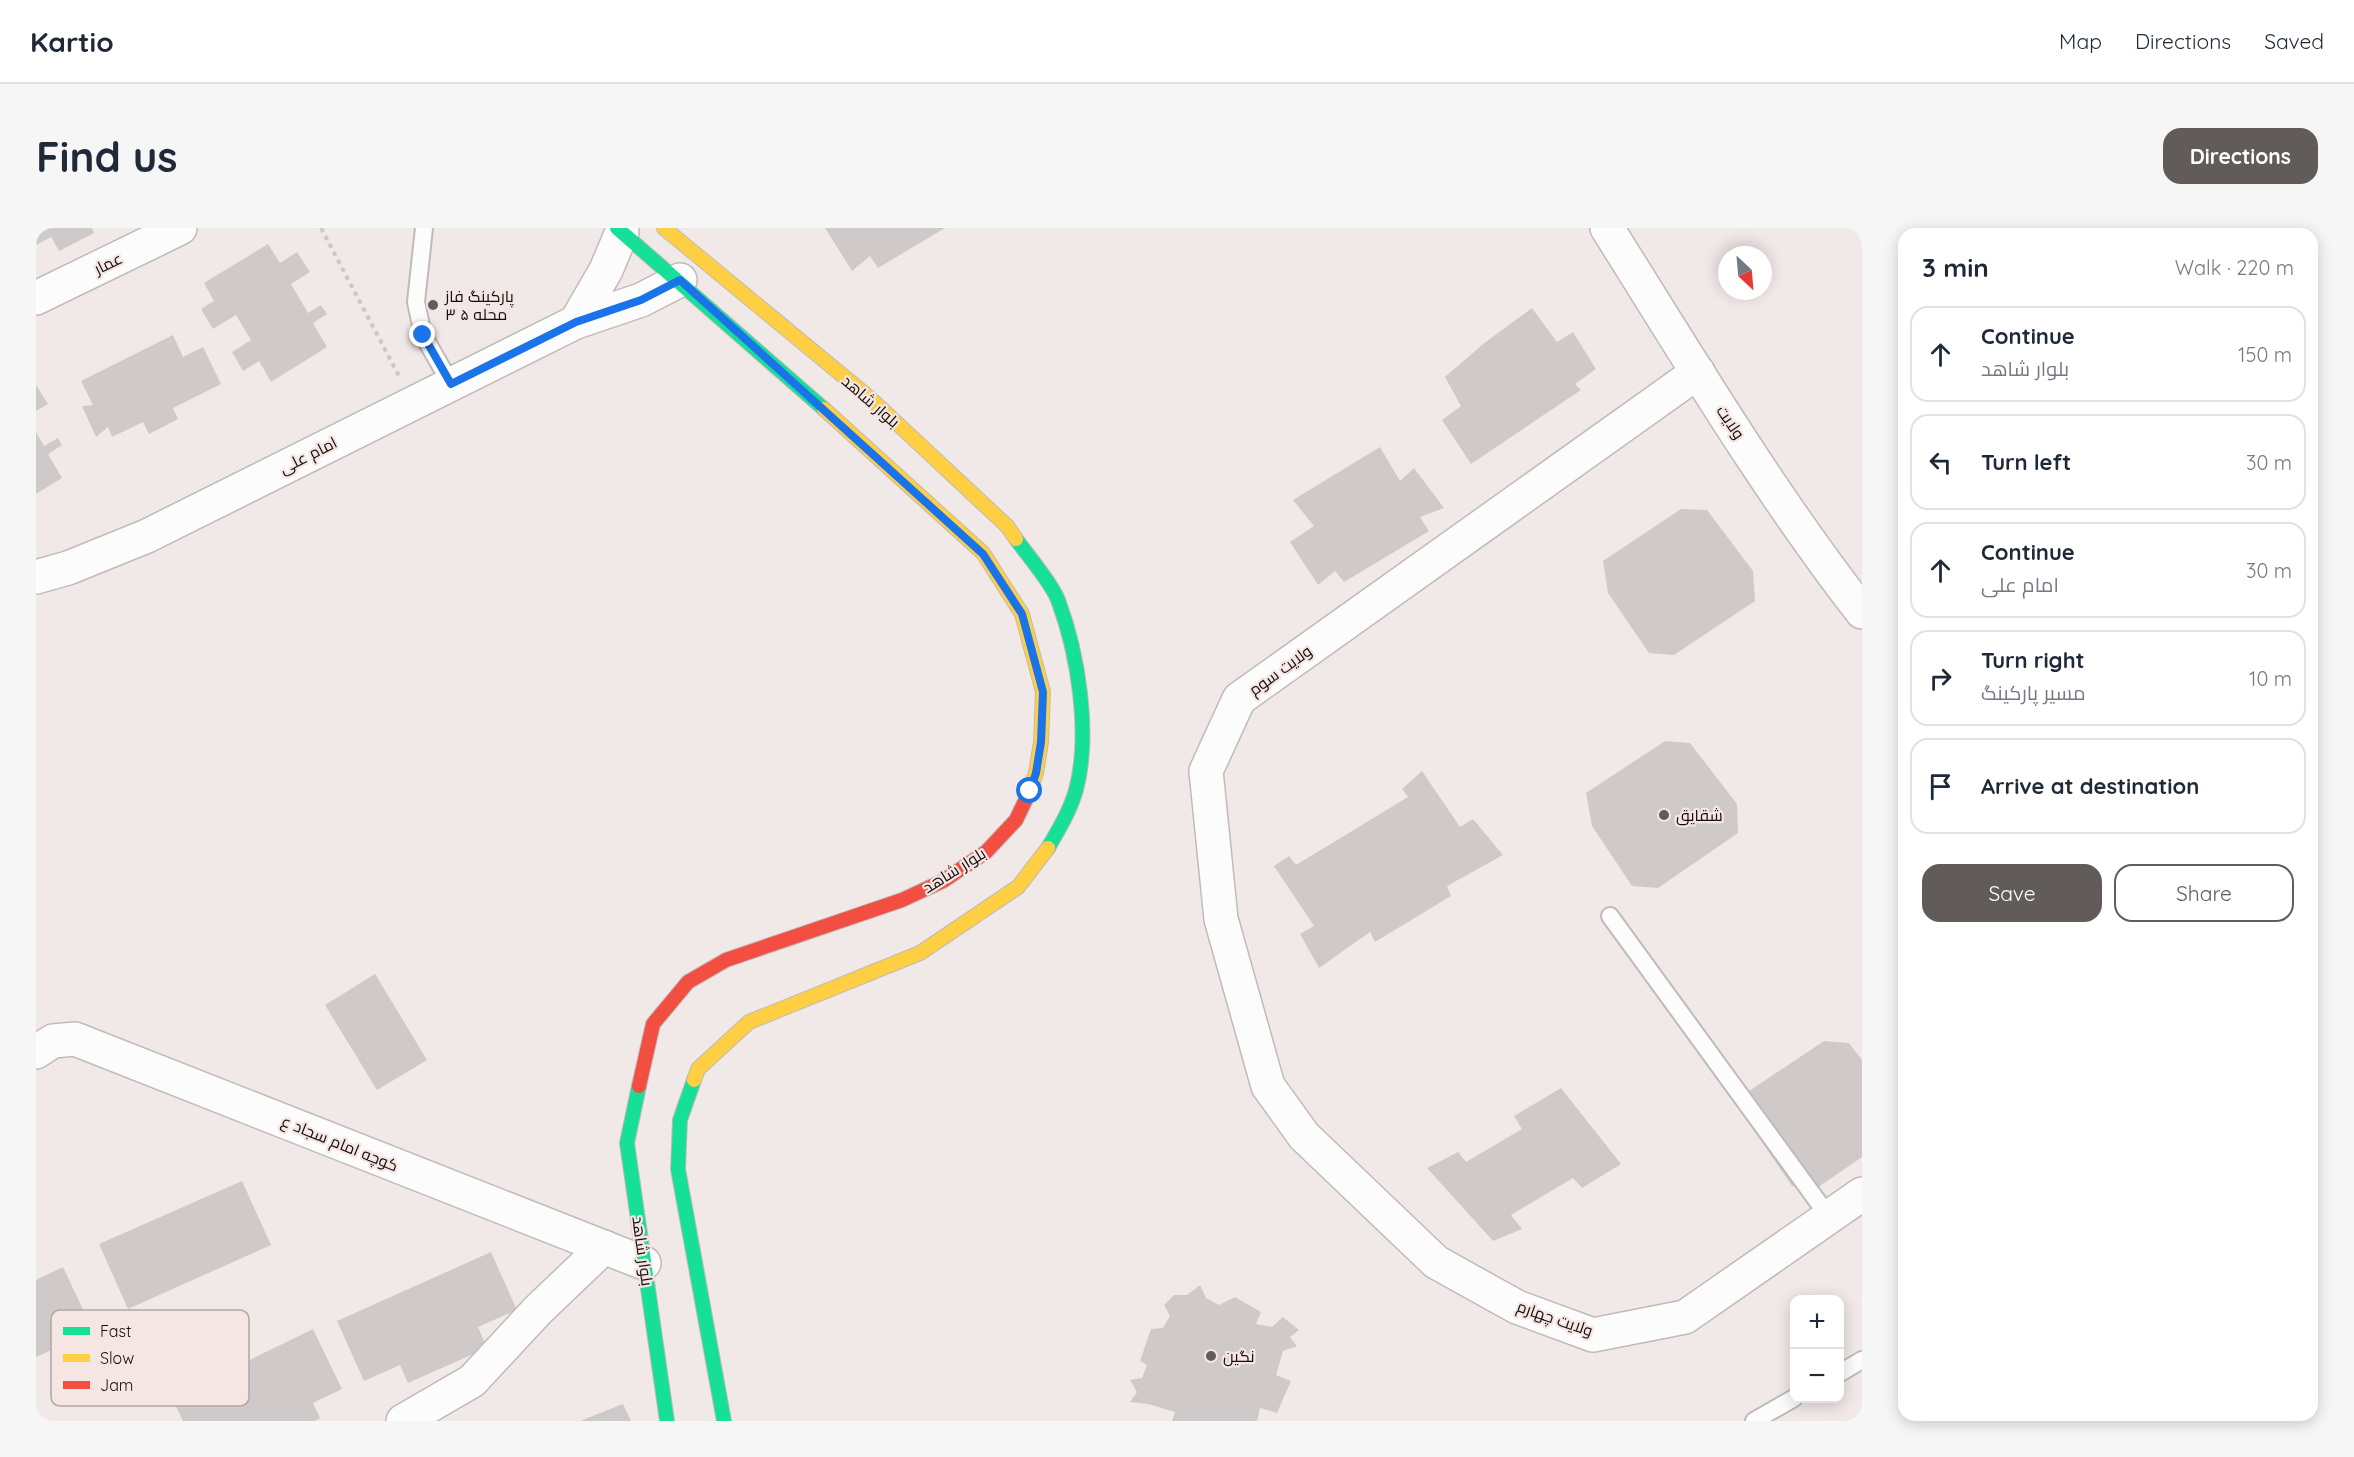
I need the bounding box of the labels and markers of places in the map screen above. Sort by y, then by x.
place label: پارکینگ فاز ۳ محله ۵ [444,286,514,324]
marker: پارکینگ فاز ۳ محله ۵ [426,298,440,312]
place label: شقایق [1676,805,1723,826]
marker: شقایق [1657,808,1671,822]
place label: نگین [1223,1346,1255,1367]
marker: نگین [1204,1349,1218,1363]

